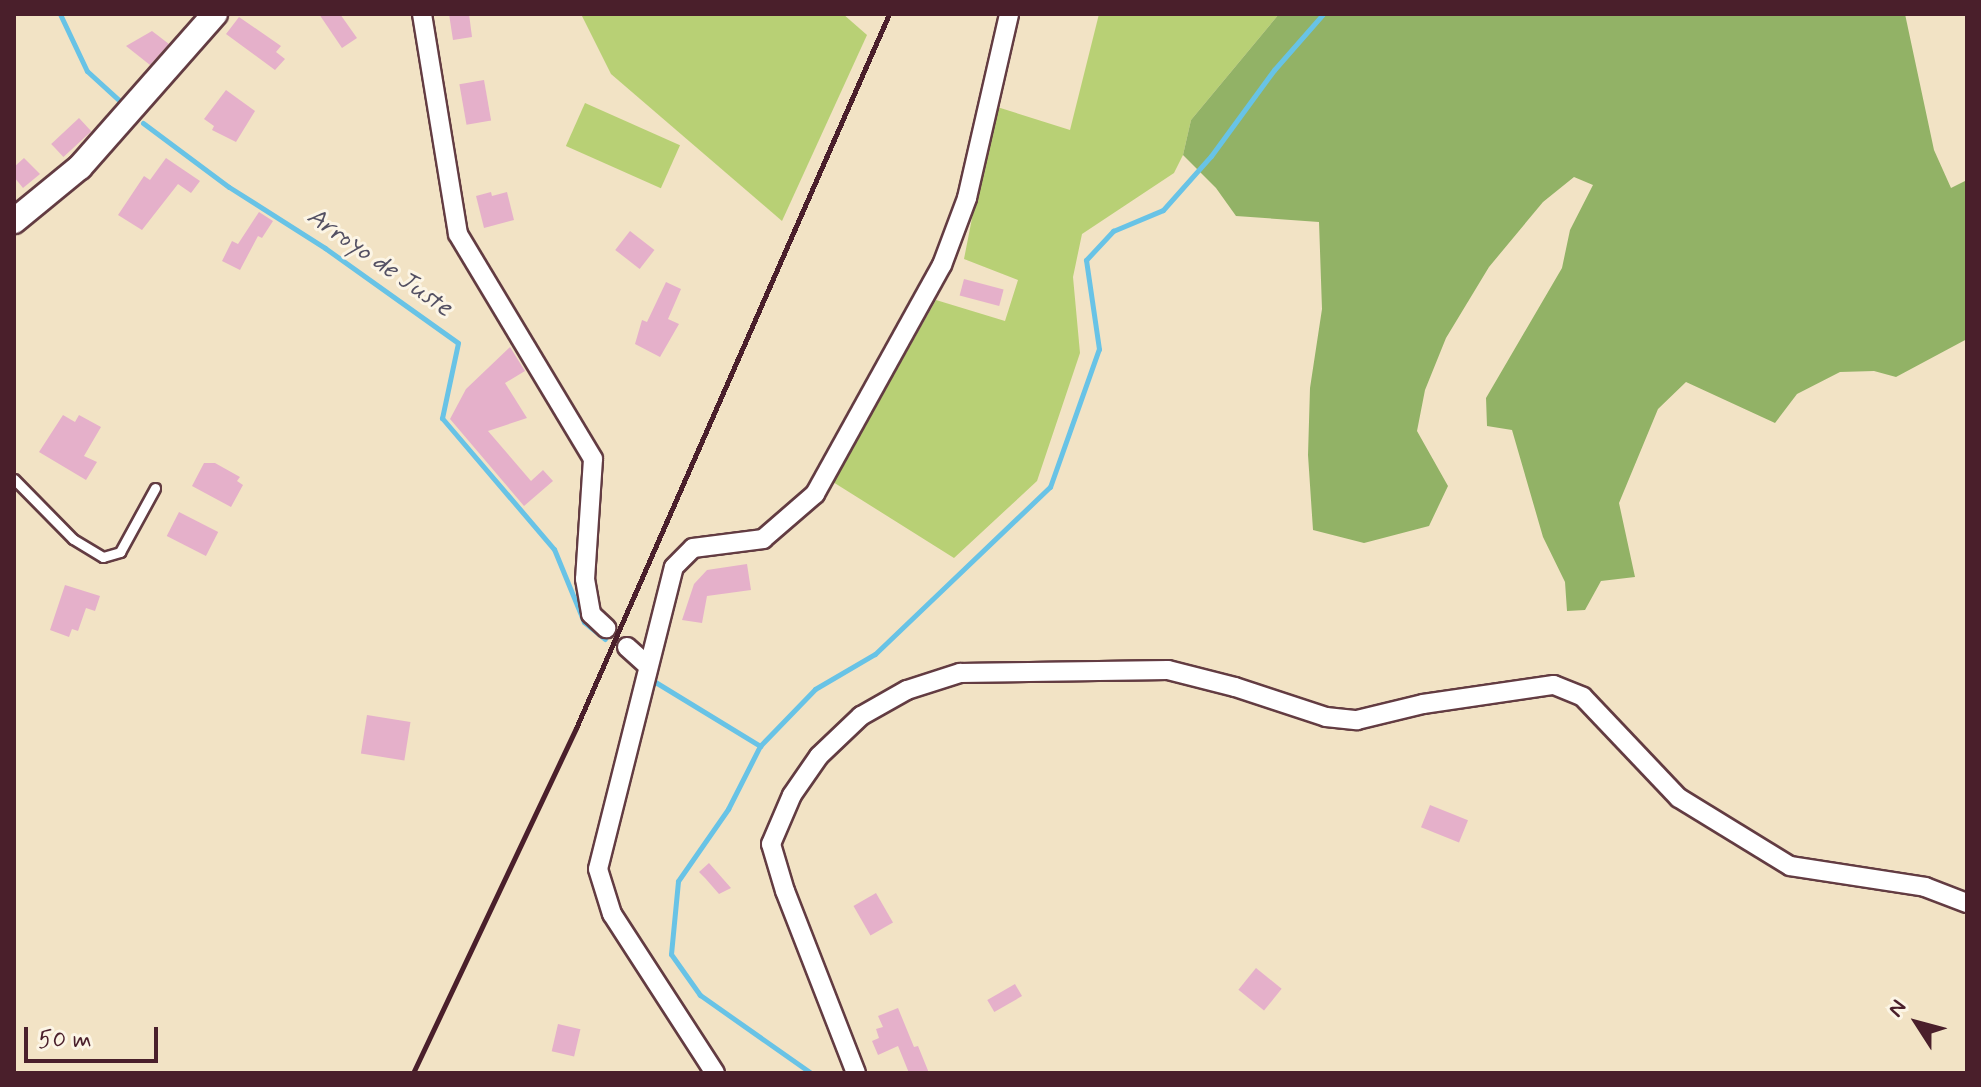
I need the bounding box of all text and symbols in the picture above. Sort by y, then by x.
water label: Arroyo de Juste [301,202,457,324]
north arrow [1877,983,1957,1063]
text: N [1882,995,1913,1023]
scale bar [28,1011,162,1061]
text: 50 m [38,1025,92,1056]

